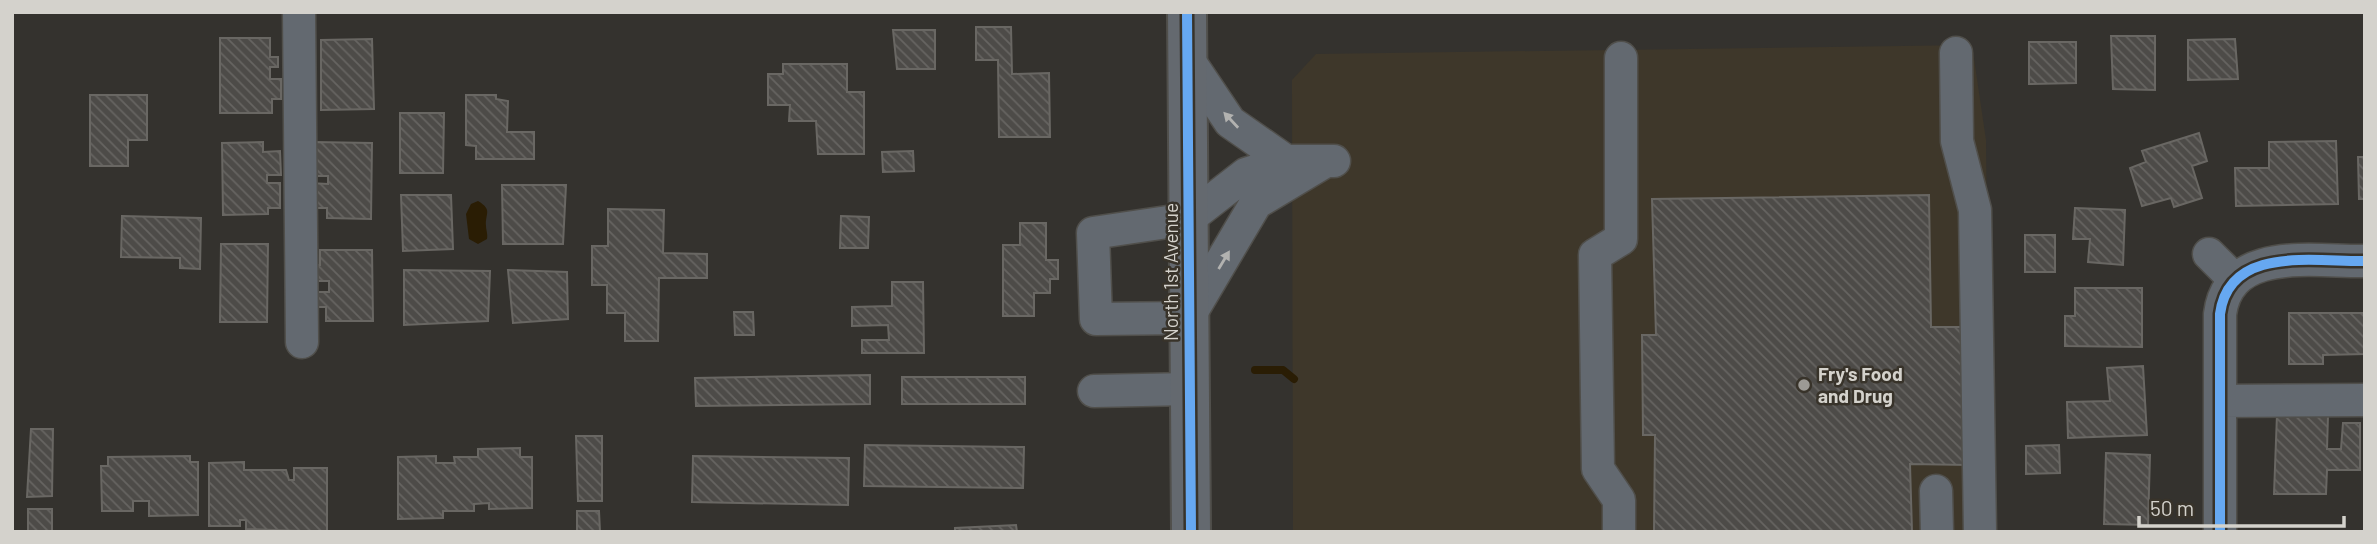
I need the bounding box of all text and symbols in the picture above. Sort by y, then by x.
one-way arrow [1223,111,1239,129]
street label: North 1st Avenue [1159,203,1182,341]
one-way arrow [1217,250,1230,269]
place label: Fry's Food and Drug [1818,362,1903,407]
marker: Fry's Food and Drug [1796,377,1812,393]
scale bar [2139,484,2344,528]
text: 50 m [2150,495,2194,520]

